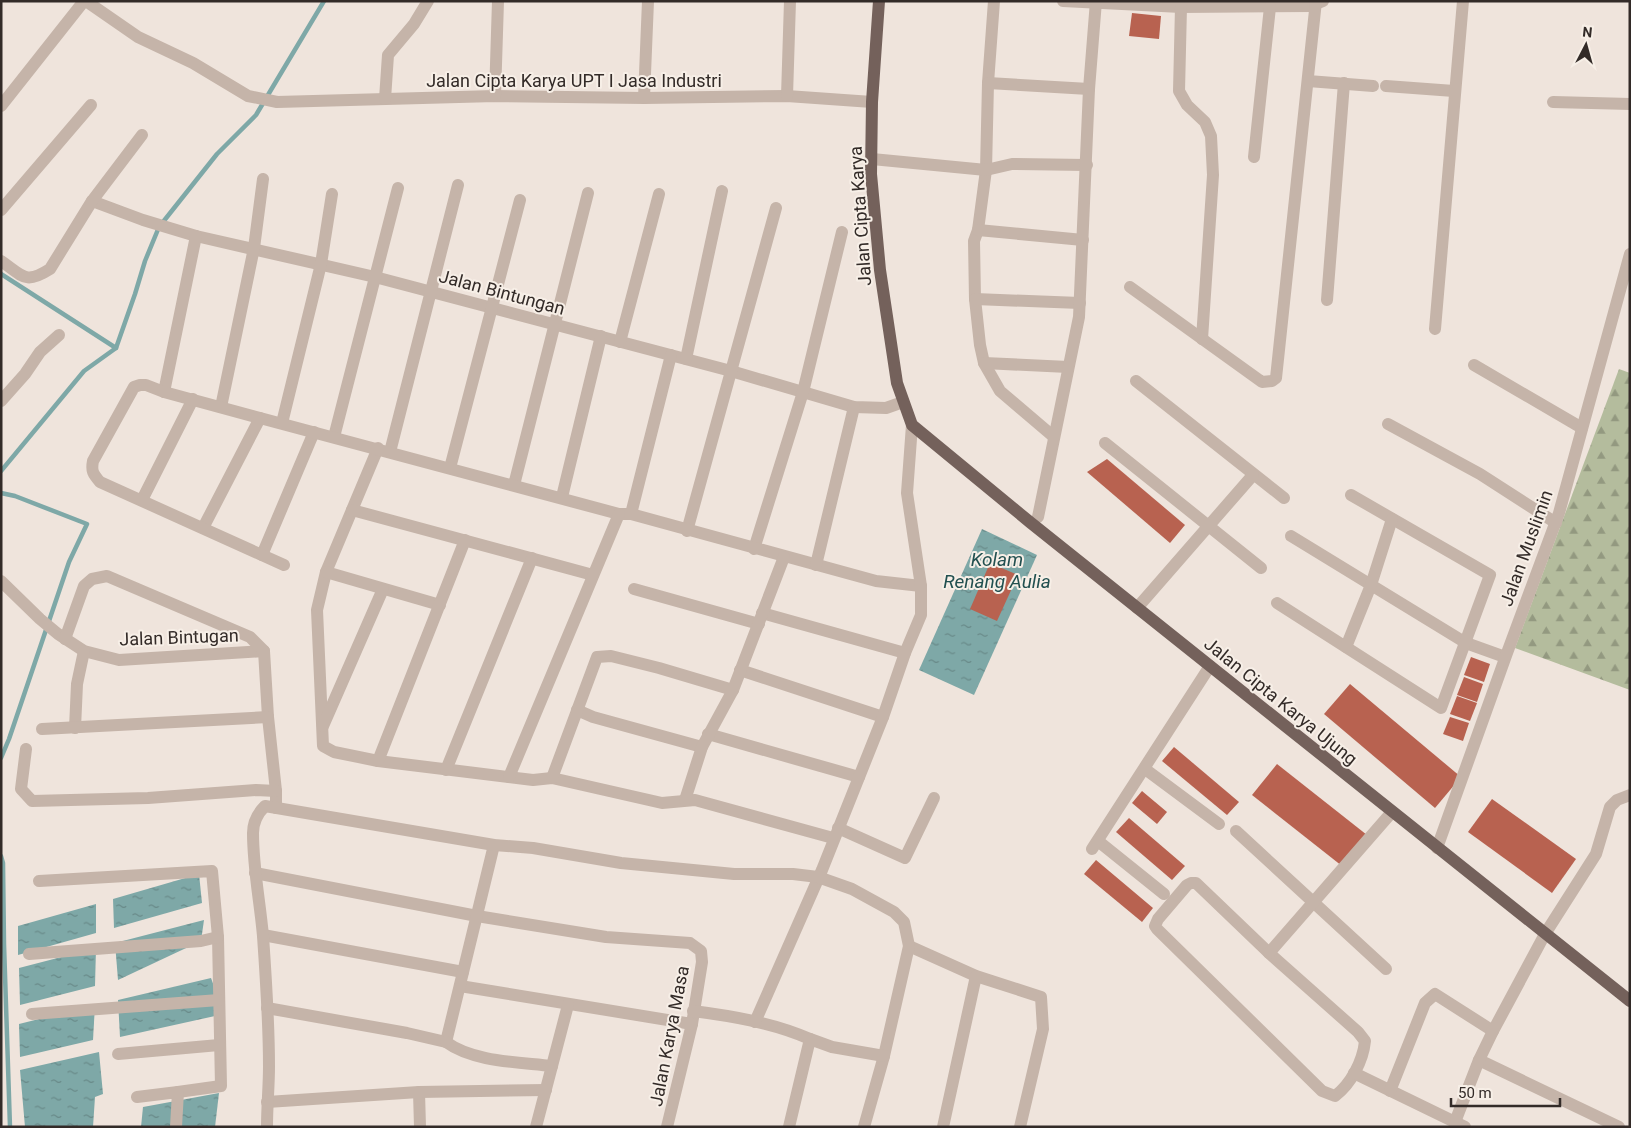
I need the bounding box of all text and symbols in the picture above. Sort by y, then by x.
north arrow [1561,20,1611,70]
text: N [1582,24,1593,41]
street label: Jalan Cipta Karya UPT I Jasa Industri [426,70,722,91]
street label: Jalan Cipta Karya [845,145,875,287]
street label: Jalan Bintungan [437,265,567,319]
street label: Jalan Muslimin [1495,487,1557,609]
water label: Kolam Renang Aulia [943,548,1051,593]
street label: Jalan Bintugan [119,624,239,650]
street label: Jalan Cipta Karya Ujung [1200,633,1362,769]
street label: Jalan Karya Masa [645,964,693,1108]
scale bar [1451,1076,1560,1108]
text: 50 m [1458,1084,1492,1102]

